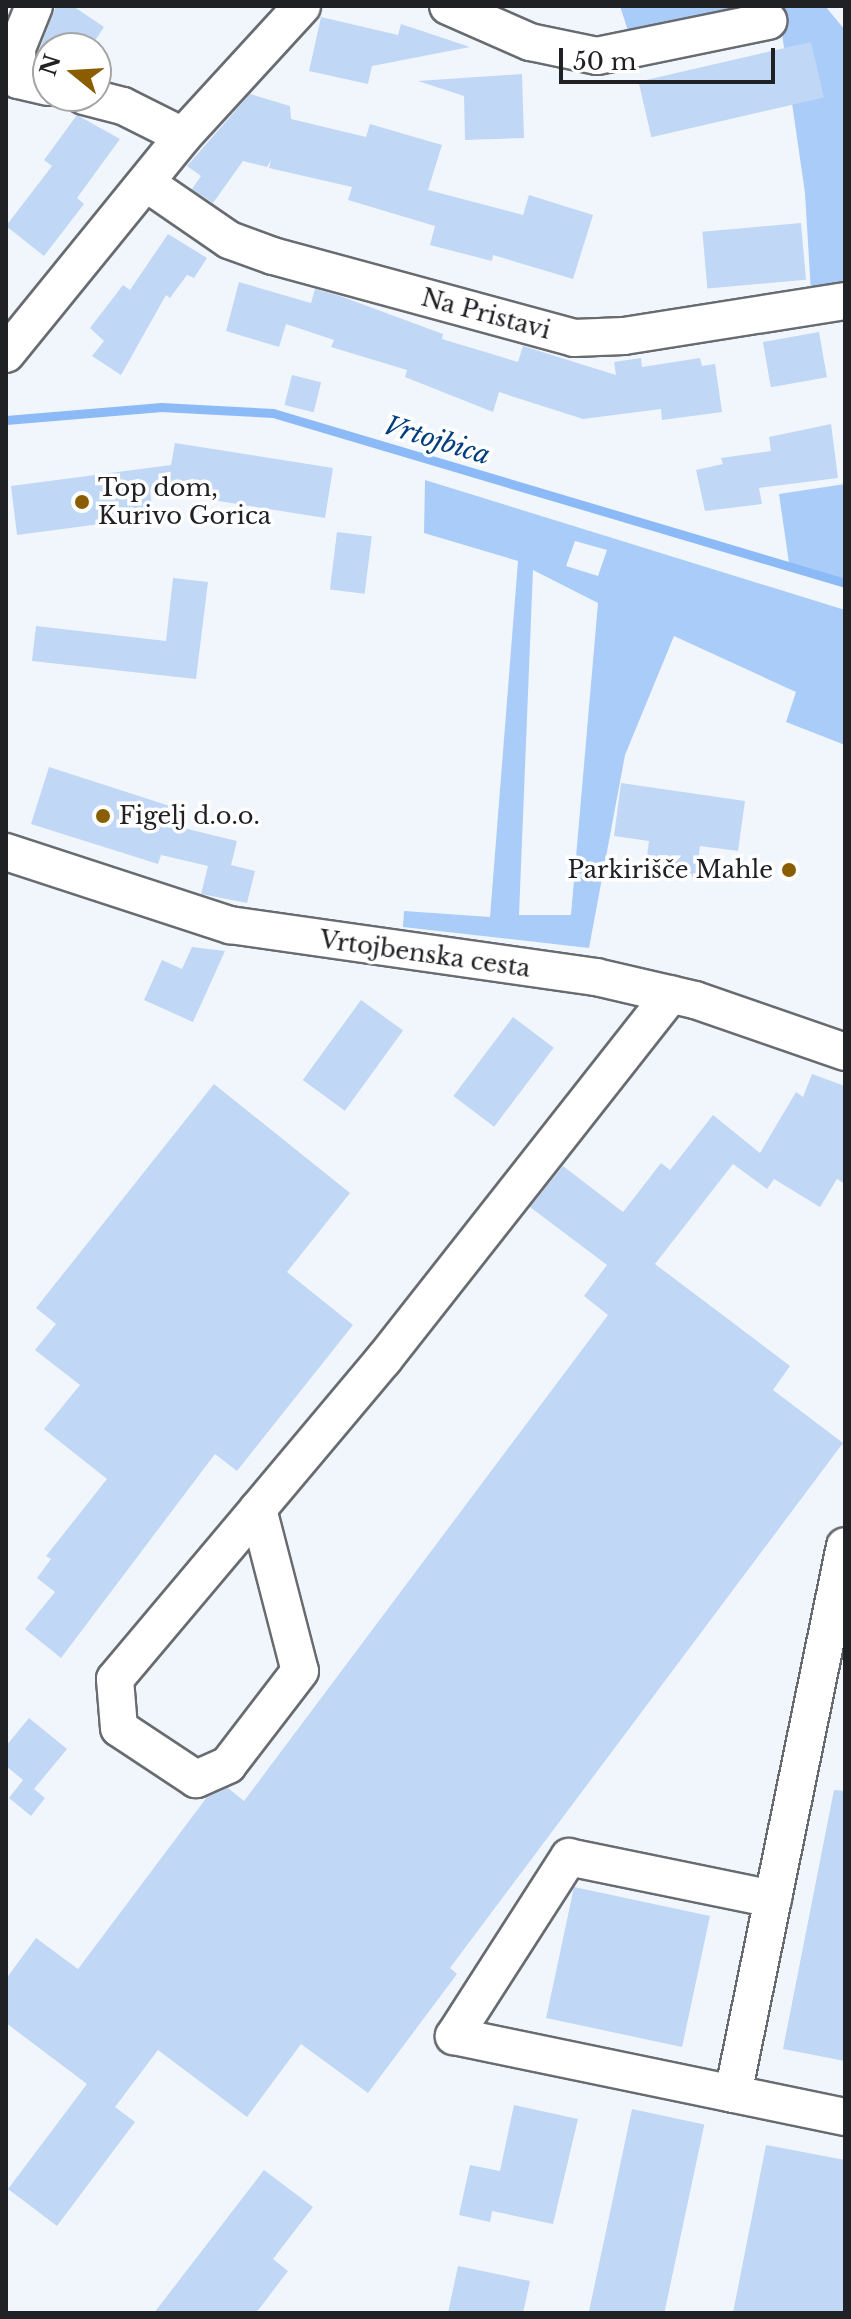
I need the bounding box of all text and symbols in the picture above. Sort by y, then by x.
north arrow [32,32,112,112]
scale bar [563,32,779,82]
text: 50 m [573,47,636,76]
text: N [35,51,67,79]
street label: Na Pristavi [418,283,554,345]
water label: Vrtojbica [380,410,494,472]
place label: Top dom, Kurivo Gorica [98,474,271,530]
marker: Top dom, Kurivo Gorica [73,493,91,511]
place label: Figelj d.o.o. [119,802,260,830]
marker: Figelj d.o.o. [94,807,112,825]
place label: Parkirišče Mahle [568,856,773,884]
marker: Parkirišče Mahle [780,861,798,879]
street label: Vrtojbenska cesta [318,925,532,983]

